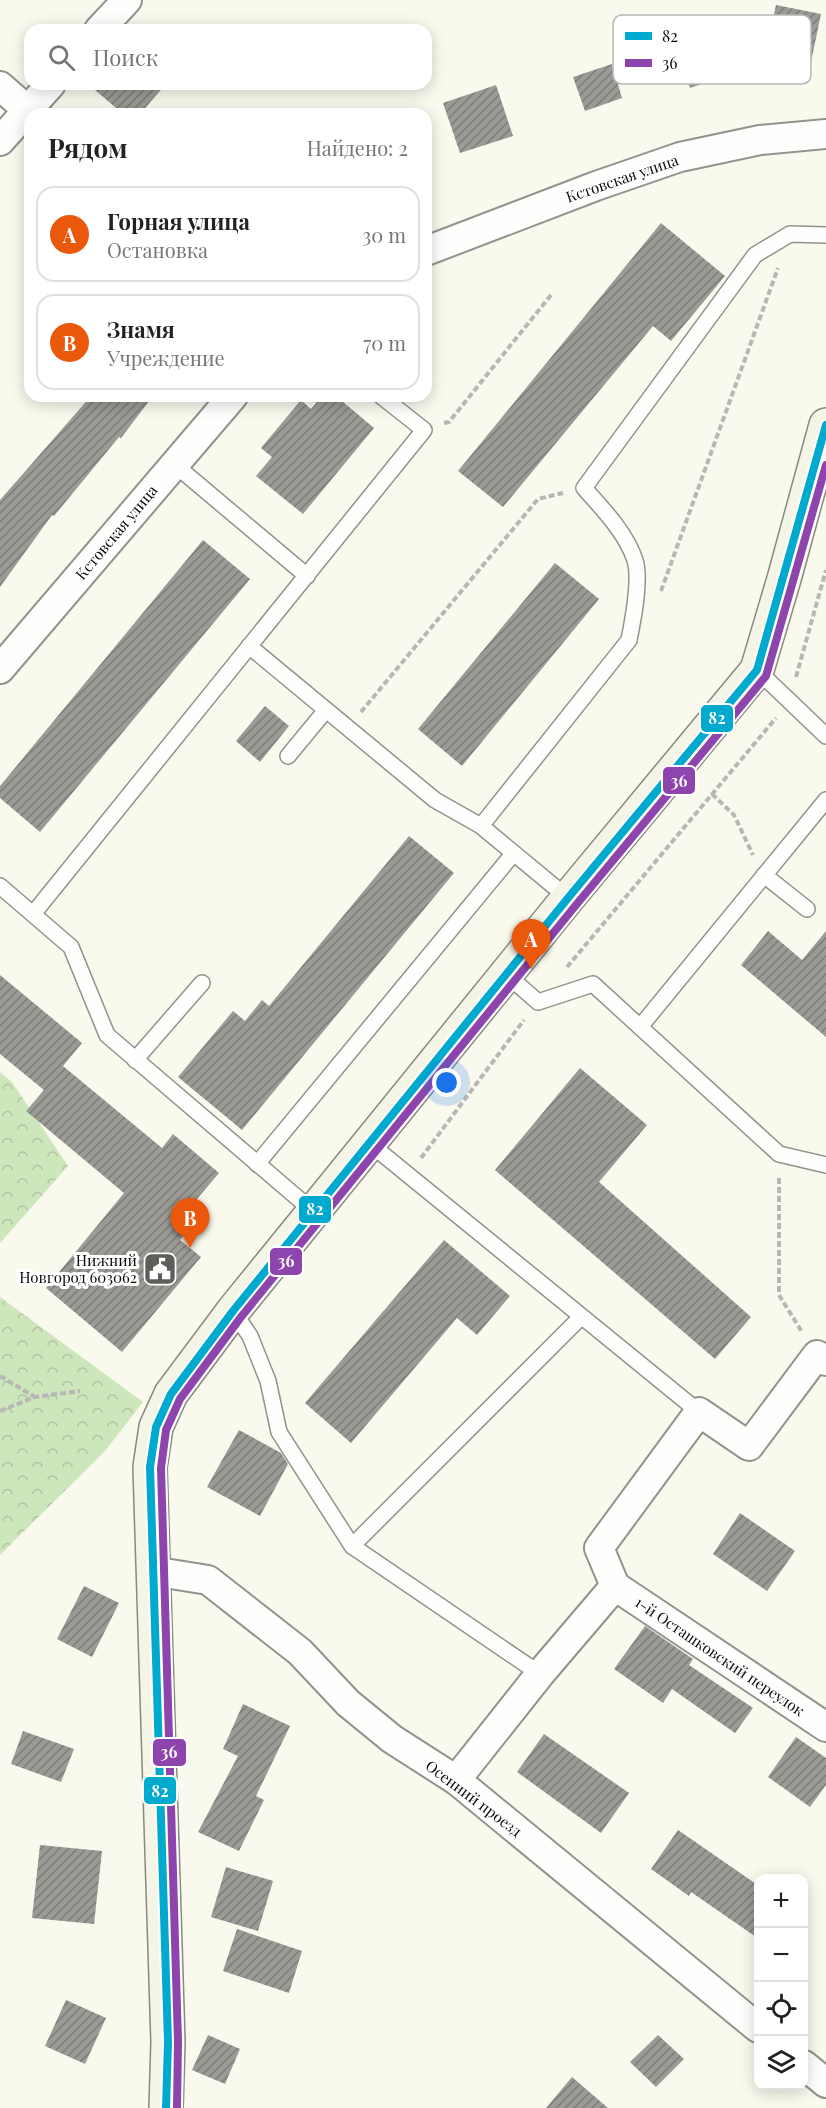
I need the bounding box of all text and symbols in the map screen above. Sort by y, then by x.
legend [613,15,811,84]
search box [24,24,432,90]
text: 82 [662,25,678,46]
icon: search [45,41,78,74]
text: Поиск [93,42,158,72]
text: 36 [662,52,678,73]
text: Рядом [48,130,127,165]
text: Найдено: 2 [307,134,408,161]
street label: Кстовская улица [563,149,681,207]
text: Горная улица [107,206,250,236]
text: A [63,221,76,248]
text: 30 m [362,221,406,248]
text: Остановка [107,236,208,263]
text: Знамя [107,314,175,344]
text: B [63,329,76,356]
text: 70 m [363,329,406,356]
text: Учреждение [107,344,225,371]
street label: Кстовская улица [71,480,162,583]
line badge: 82 [700,704,734,733]
text: 82 [708,707,726,728]
line badge: 36 [662,766,696,795]
text: 36 [671,770,687,791]
pin: A [512,920,550,969]
your location [432,1068,461,1097]
line badge: 82 [298,1195,332,1224]
pin: B [170,1198,210,1248]
text: 82 [306,1198,324,1219]
line badge: 36 [269,1247,303,1276]
place label: Нижний Новгород 603062 [19,1250,137,1287]
text: 36 [278,1250,294,1271]
public building icon: Нижний Новгород 603062 [142,1251,178,1287]
street label: 1-й Осташковский переулок [631,1592,809,1720]
line badge: 36 [152,1738,187,1767]
text: 36 [161,1741,177,1762]
street label: Осенний проезд [422,1755,526,1841]
line badge: 82 [143,1776,177,1805]
text: 82 [151,1780,169,1801]
map controls [754,1874,808,2090]
button: + [754,1874,808,1928]
button: − [754,1928,808,1982]
button: locate [754,1982,808,2036]
button: layers [754,2036,808,2090]

